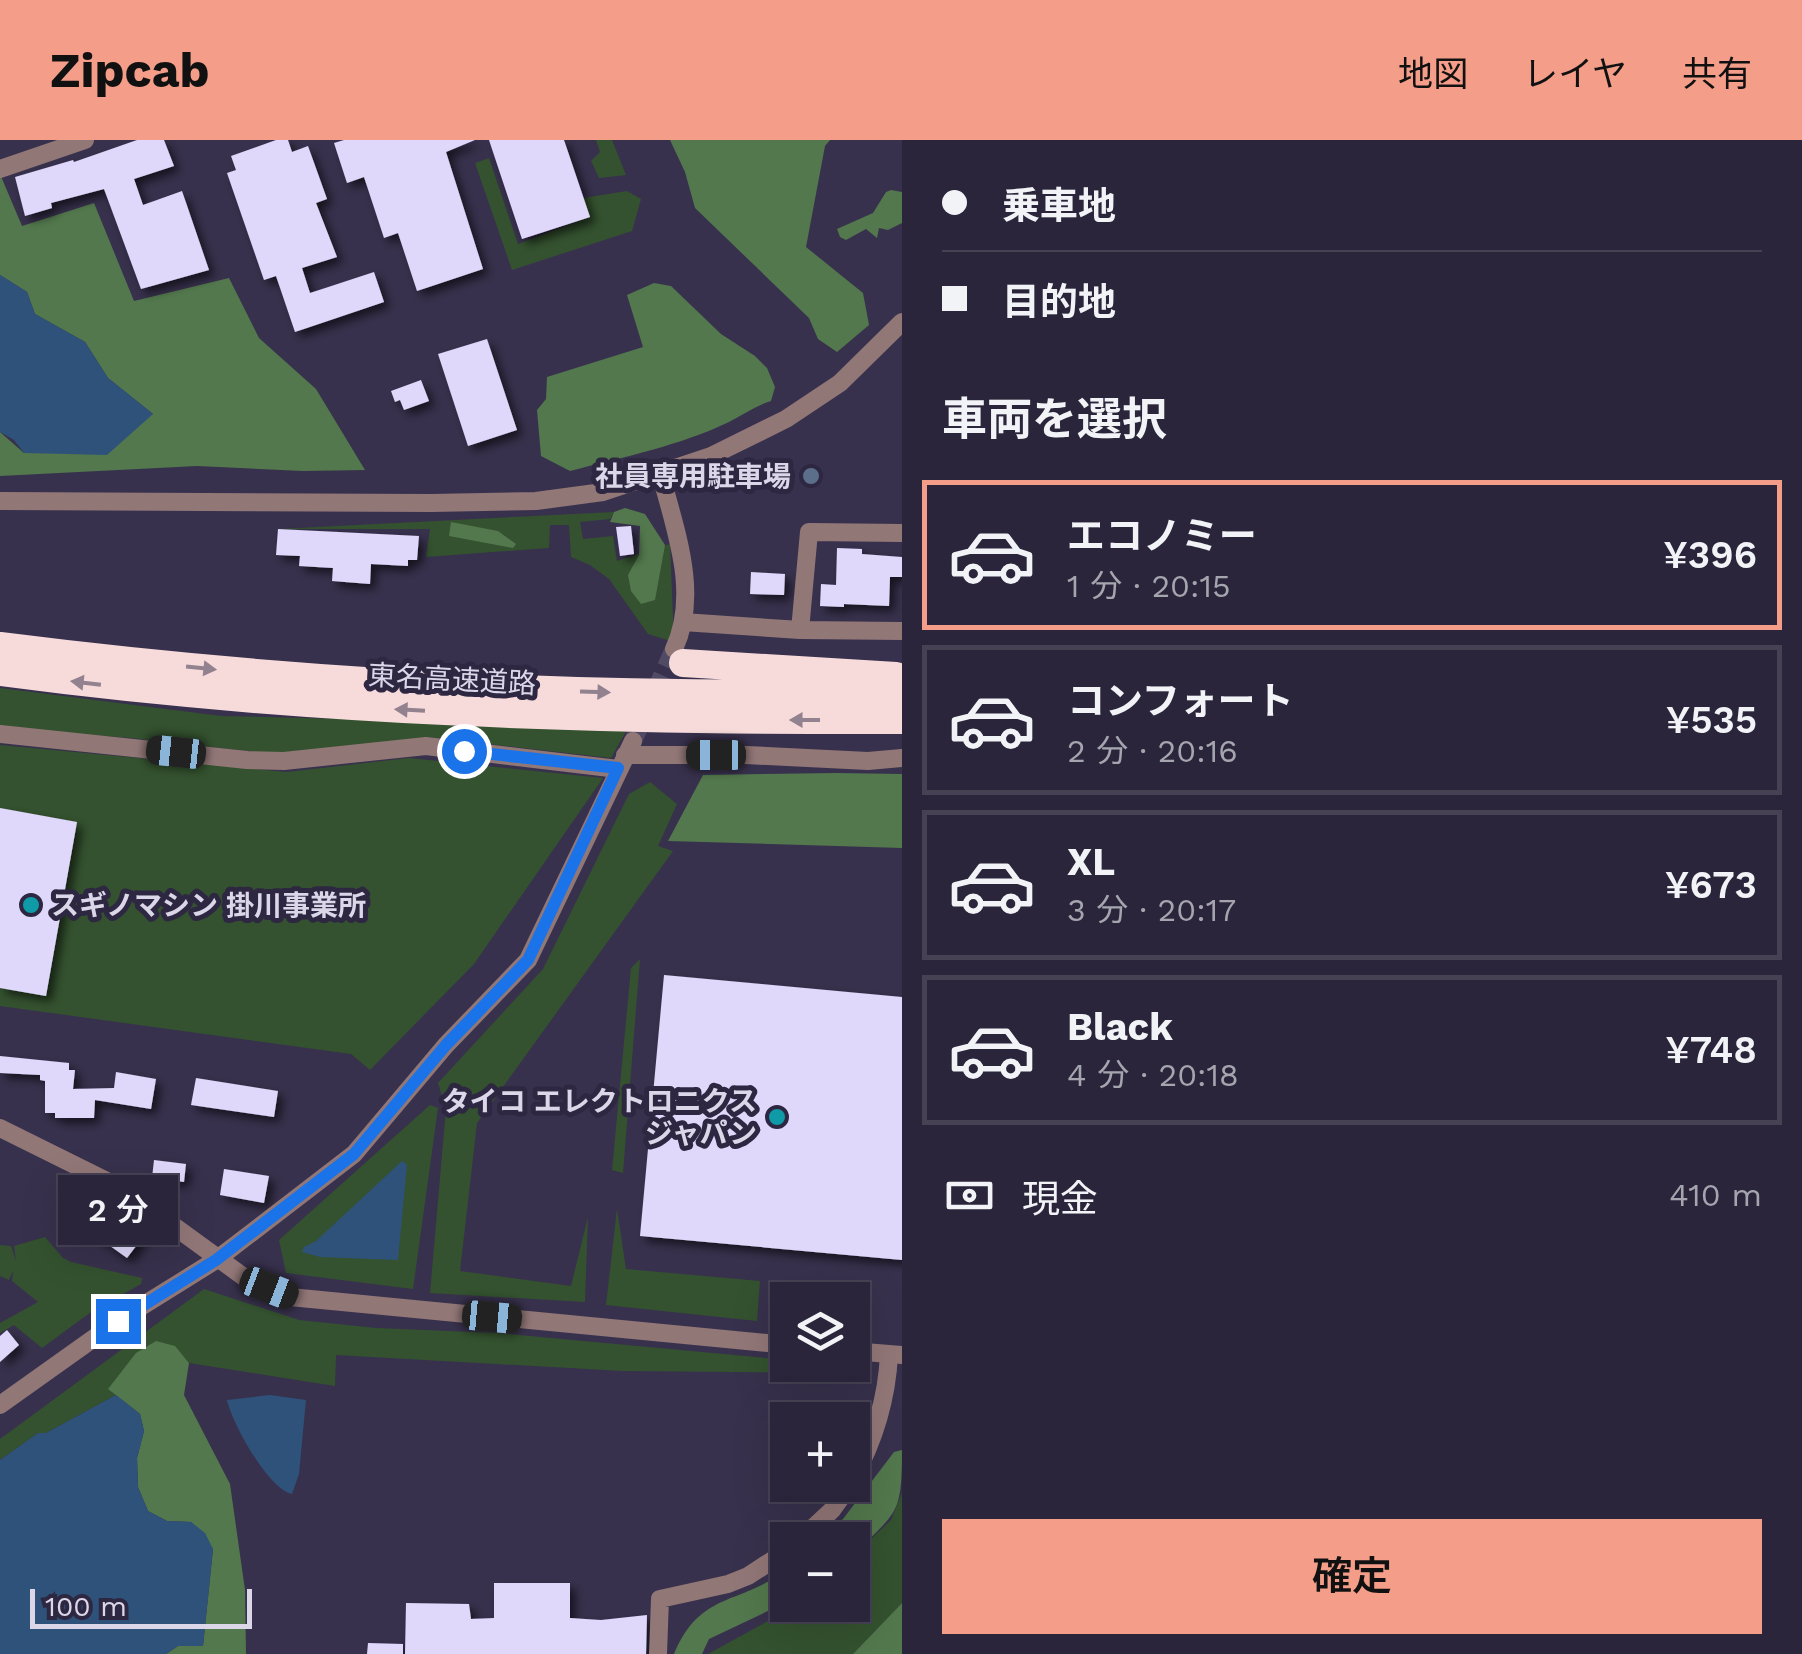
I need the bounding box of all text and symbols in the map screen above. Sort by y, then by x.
text: Zipcab [50,42,210,99]
text: 地図 [1398,53,1468,95]
text: レイヤ [1523,53,1627,95]
text: 共有 [1682,53,1752,95]
text: 乗車地 [1002,184,1116,228]
text: 目的地 [1002,280,1116,324]
text: 車両を選択 [942,393,1167,446]
place label: 社員専用駐車場 [595,460,791,493]
marker: 社員専用駐車場 [800,465,822,487]
icon: car [947,510,1037,600]
text: エコノミー [1067,514,1257,558]
text: ¥396 [1663,533,1757,577]
text: 1 分 · 20:15 [1067,567,1231,605]
street label: 東名高速道路 [367,659,537,700]
one-way arrow [186,661,218,677]
one-way arrow [70,674,101,690]
icon: car [947,675,1037,765]
text: コンフォート [1067,679,1294,723]
one-way arrow [580,684,612,700]
text: ¥535 [1666,698,1757,742]
one-way arrow [393,702,425,718]
one-way arrow [788,712,820,728]
route start [442,729,487,774]
text: 2 分 · 20:16 [1067,732,1238,770]
car [145,734,207,770]
car [686,740,746,770]
icon: car [947,840,1037,930]
text: XL [1067,840,1115,884]
text: ¥673 [1665,863,1757,907]
place label: スギノマシン 掛川事業所 [51,889,366,922]
text: 3 分 · 20:17 [1067,891,1236,929]
marker: スギノマシン 掛川事業所 [20,894,42,916]
icon: car [947,1005,1037,1095]
text: Black [1067,1005,1173,1049]
text: ¥748 [1665,1028,1757,1072]
text: 4 分 · 20:18 [1067,1056,1239,1094]
place label: タイコ エレクトロニクス ジャパン [442,1085,757,1150]
marker: タイコ エレクトロニクス ジャパン [766,1106,788,1128]
icon: cash [942,1168,997,1223]
callout: 2 分 [58,1176,178,1246]
text: 410 m [1669,1176,1762,1214]
text: 現金 [1022,1177,1098,1221]
text: 2 分 [88,1191,148,1229]
car [236,1263,302,1313]
map controls [770,1282,870,1622]
button: layers [770,1282,870,1382]
route end [96,1299,141,1344]
car [461,1299,523,1335]
button: + [770,1402,870,1502]
button: 確定 [942,1519,1762,1634]
button: − [770,1522,870,1622]
scale bar [30,1584,252,1628]
text: 100 m [45,1590,127,1623]

